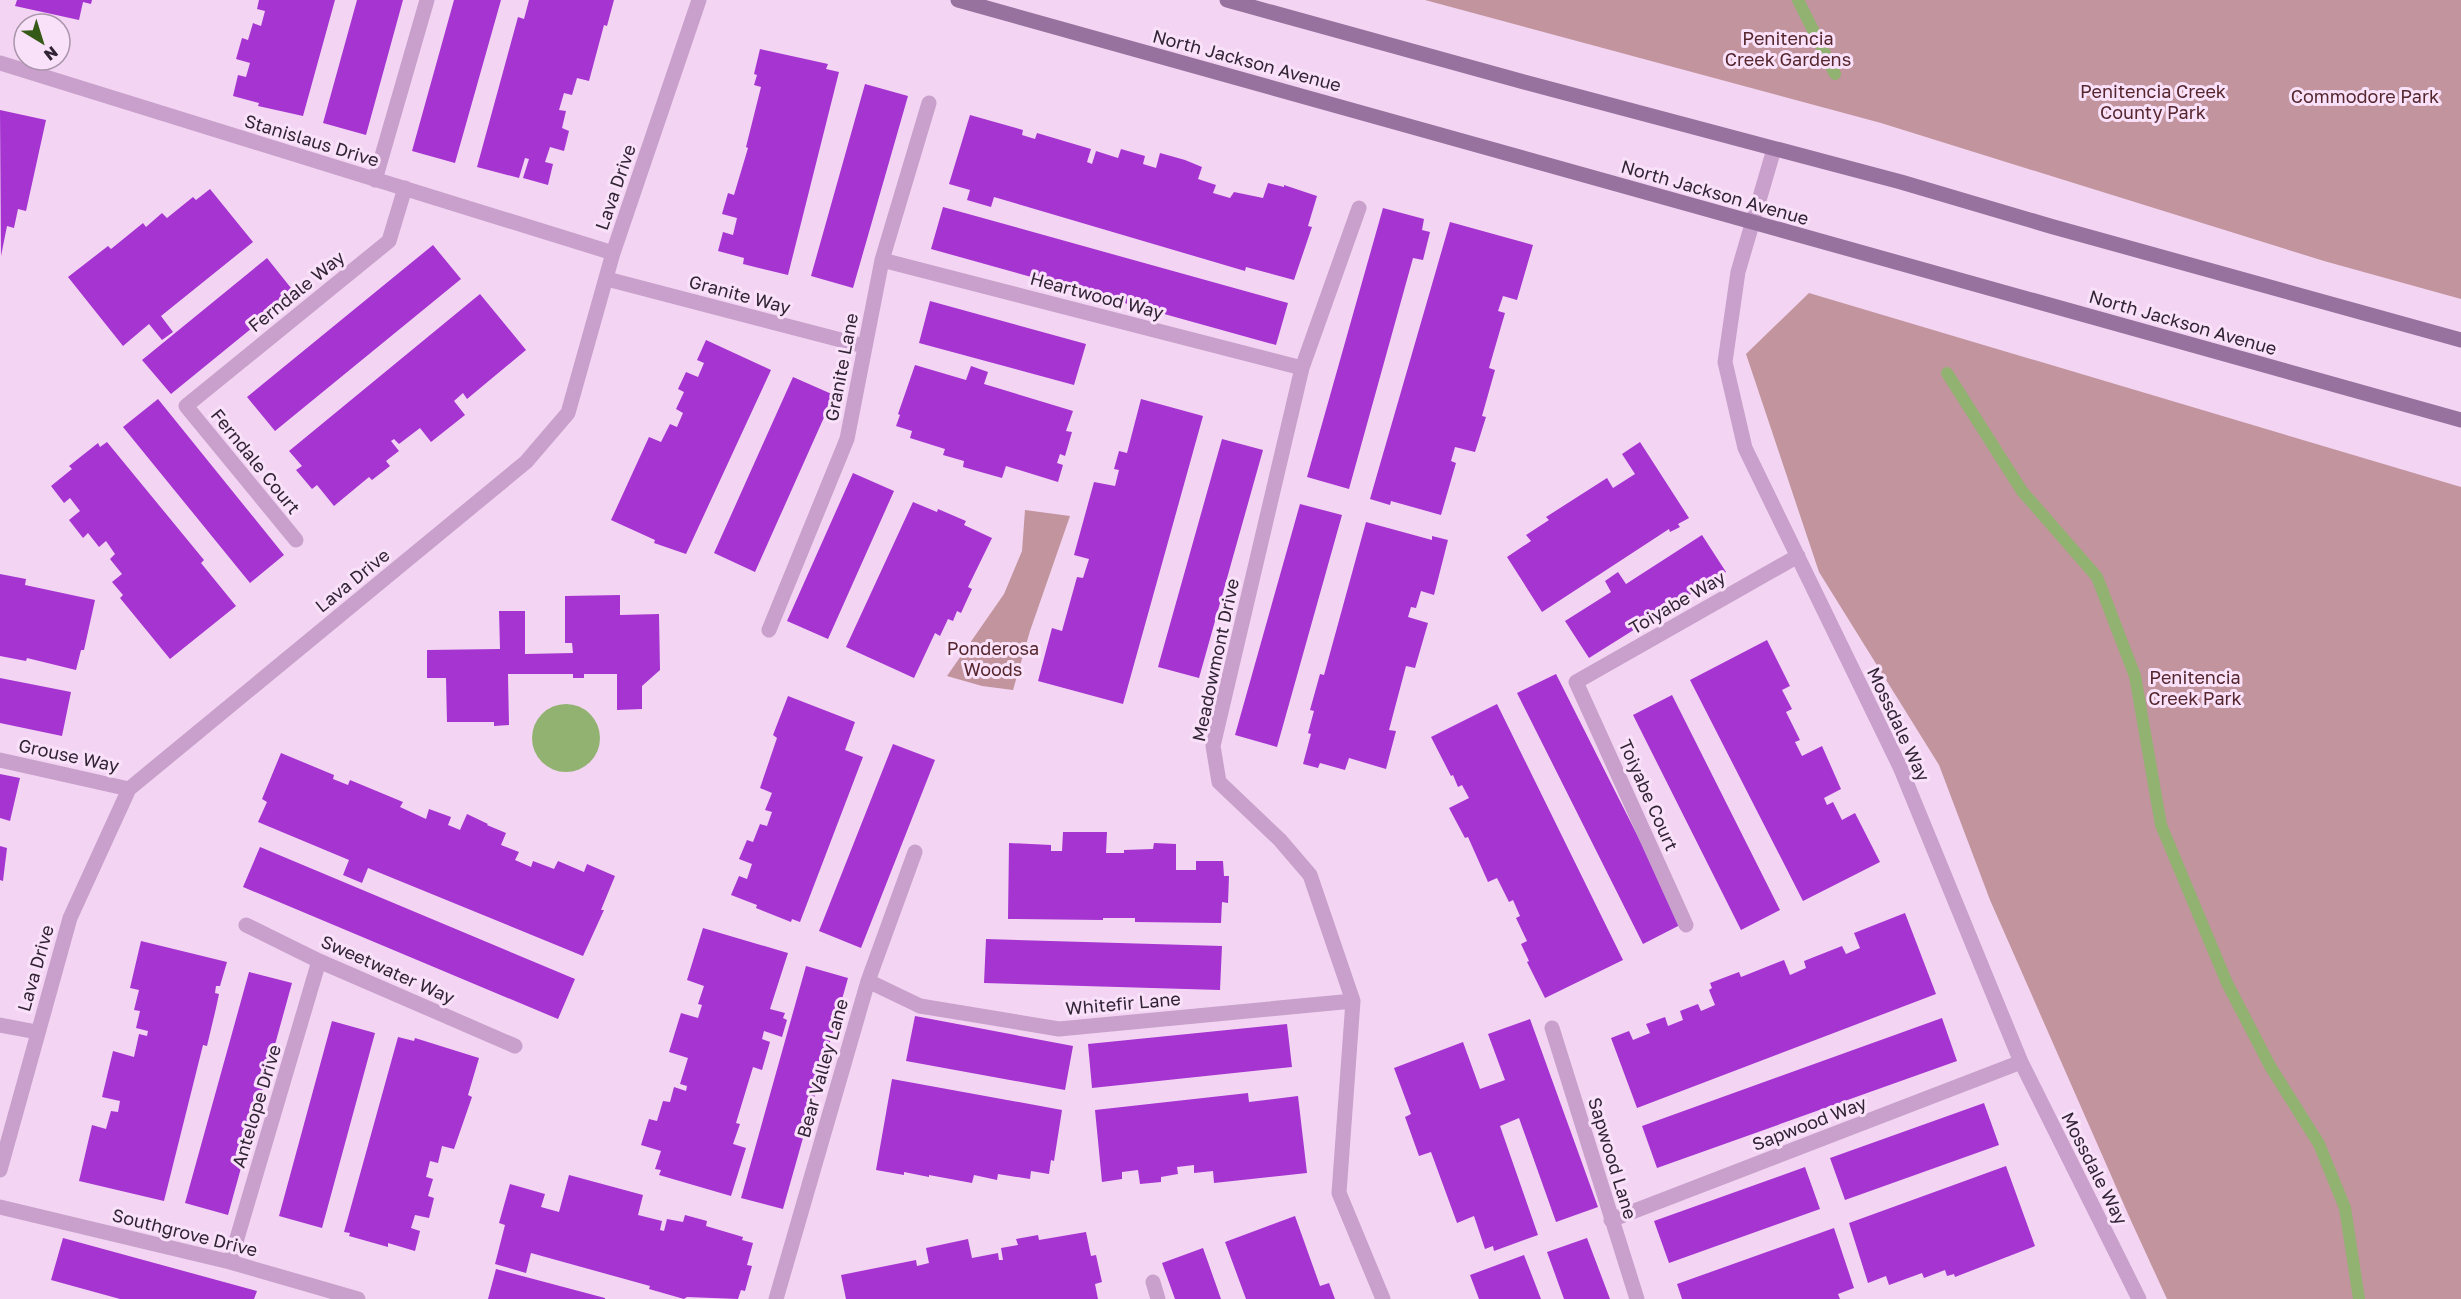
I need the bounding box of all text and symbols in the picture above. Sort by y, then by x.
north arrow [12,12,72,72]
street label: North Jackson Avenue [1150,24,1344,96]
park label: Penitencia Creek Gardens [1725,27,1851,70]
text: N [40,42,62,65]
park label: Penitencia Creek County Park [2080,80,2226,123]
park label: Commodore Park [2291,85,2439,107]
street label: Stanislaus Drive [242,109,382,171]
street label: Lava Drive [590,141,640,233]
street label: North Jackson Avenue [1619,155,1811,229]
street label: Ferndale Way [244,246,348,336]
street label: Heartwood Way [1028,267,1166,323]
street label: Granite Way [687,270,793,318]
street label: North Jackson Avenue [2087,285,2279,359]
street label: Granite Lane [820,311,862,423]
street label: Ferndale Court [207,404,305,518]
street label: Lava Drive [310,543,394,617]
street label: Toiyabe Way [1625,566,1729,638]
street label: Meadowmont Drive [1187,576,1243,744]
park label: Ponderosa Woods [947,637,1039,680]
street label: Mossdale Way [1863,663,1935,785]
park label: Penitencia Creek Park [2148,666,2242,709]
street label: Grouse Way [17,734,121,776]
street label: Toiyabe Court [1615,736,1683,854]
street label: Lava Drive [12,922,58,1014]
street label: Sweetwater Way [318,930,458,1008]
street label: Whitefir Lane [1064,987,1182,1019]
street label: Bear Valley Lane [792,996,852,1140]
street label: Antelope Drive [227,1042,285,1170]
street label: Sapwood Way [1749,1091,1869,1155]
street label: Sapwood Lane [1584,1094,1642,1222]
street label: Mossdale Way [2057,1108,2133,1228]
street label: Southgrove Drive [110,1203,260,1261]

